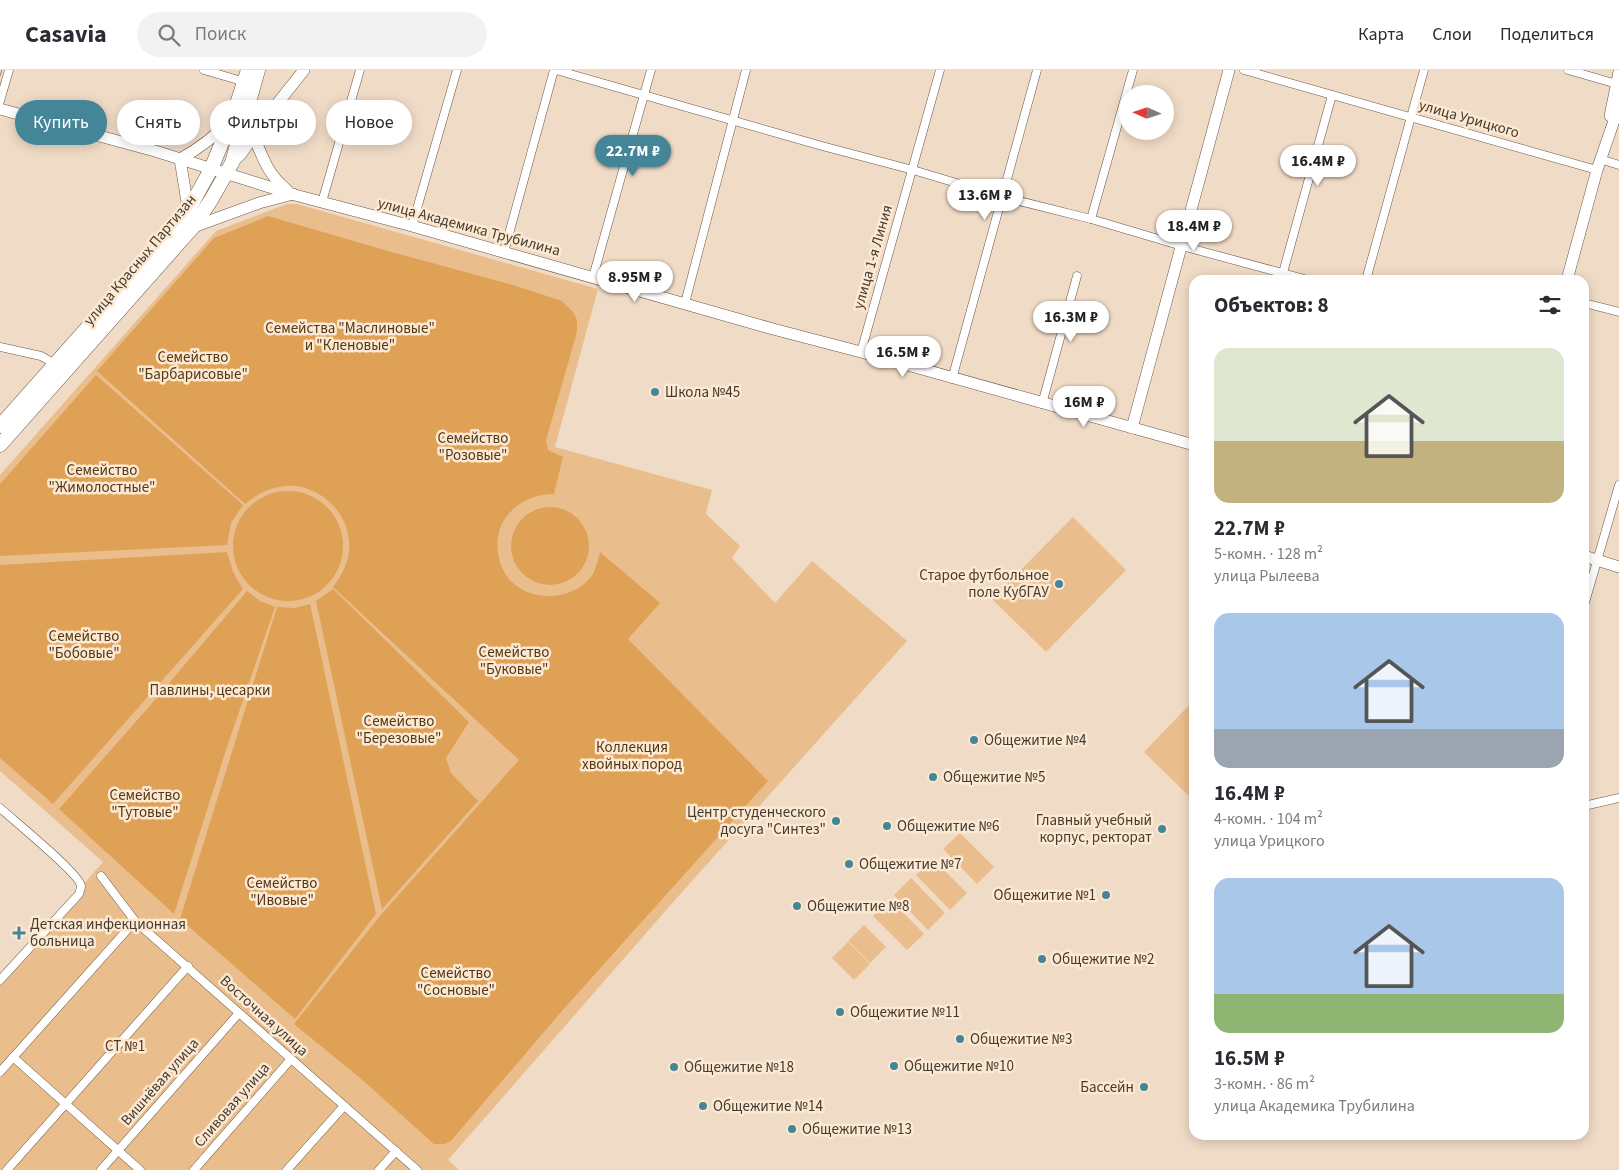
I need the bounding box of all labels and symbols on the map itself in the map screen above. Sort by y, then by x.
north arrow [1119,85,1174,140]
street label: улица Урицкого [1416,95,1522,143]
pin: 22.7M ₽ [587,134,679,177]
pin: 16.4M ₽ [1272,144,1364,187]
pin: 13.6M ₽ [939,178,1031,221]
street label: улица Красных Партизан [79,190,201,330]
street label: улица Академика Трубилина [375,192,563,262]
street label: улица 1-я Линия [848,202,898,312]
pin: 18.4M ₽ [1148,210,1240,252]
pin: 8.95M ₽ [589,260,681,303]
pin: 16.3M ₽ [1025,300,1117,343]
park label: Семейства "Маслиновые" и "Кленовые" [265,318,435,356]
pin: 16.5M ₽ [857,336,949,378]
park label: Семейство "Барбарисовые" [138,347,248,385]
place label: Школа №45 [665,382,740,403]
marker: Школа №45 [649,386,661,398]
pin: 16M ₽ [1049,386,1119,428]
park label: Семейство "Розовые" [438,428,508,466]
park label: Семейство "Жимолостные" [49,460,156,498]
place label: Старое футбольное поле КубГАУ [919,565,1049,603]
marker: Старое футбольное поле КубГАУ [1053,578,1065,590]
park label: Семейство "Бобовые" [48,626,120,664]
park label: Семейство "Буковые" [479,642,549,680]
park label: Павлины, цесарки [150,680,270,701]
park label: Семейство "Березовые" [357,711,441,749]
place label: Общежитие №4 [984,730,1087,751]
marker: Общежитие №4 [968,734,980,746]
park label: Коллекция хвойных пород [582,737,682,775]
place label: Общежитие №5 [943,767,1045,788]
marker: Общежитие №5 [927,771,939,783]
park label: Семейство "Тутовые" [110,785,180,823]
place label: Центр студенческого досуга "Синтез" [687,802,826,840]
place label: Главный учебный корпус, ректорат [1036,810,1152,848]
marker: Центр студенческого досуга "Синтез" [830,815,842,827]
place label: Общежитие №6 [897,816,999,837]
marker: Общежитие №6 [881,820,893,832]
marker: Главный учебный корпус, ректорат [1156,823,1168,835]
place label: Общежитие №7 [859,854,961,875]
marker: Общежитие №7 [843,858,855,870]
park label: Семейство "Ивовые" [247,873,317,911]
place label: Общежитие №1 [994,885,1096,906]
marker: Общежитие №1 [1100,889,1112,901]
place label: Общежитие №8 [807,896,909,917]
marker: Общежитие №8 [791,900,803,912]
place label: Детская инфекционная больница [30,914,186,952]
marker: Детская инфекционная больница [12,926,26,940]
place label: Общежитие №2 [1052,949,1154,970]
marker: Общежитие №2 [1036,953,1048,965]
park label: Семейство "Сосновые" [417,963,495,1001]
street label: Восточная улица [215,971,313,1061]
place label: Общежитие №11 [850,1002,960,1023]
marker: Общежитие №11 [834,1006,846,1018]
place label: Общежитие №3 [970,1029,1072,1050]
marker: Общежитие №3 [954,1033,966,1045]
street label: Вишнёвая улица [116,1034,204,1130]
park label: СТ №1 [105,1036,145,1057]
place label: Общежитие №10 [904,1056,1014,1077]
place label: Общежитие №18 [684,1057,794,1078]
street label: Сливовая улица [189,1058,275,1152]
marker: Общежитие №10 [888,1060,900,1072]
marker: Общежитие №18 [668,1061,680,1073]
place label: Бассейн [1080,1077,1134,1098]
marker: Бассейн [1138,1081,1150,1093]
place label: Общежитие №14 [713,1096,823,1117]
marker: Общежитие №14 [697,1100,709,1112]
place label: Общежитие №13 [802,1119,912,1140]
marker: Общежитие №13 [786,1123,798,1135]

